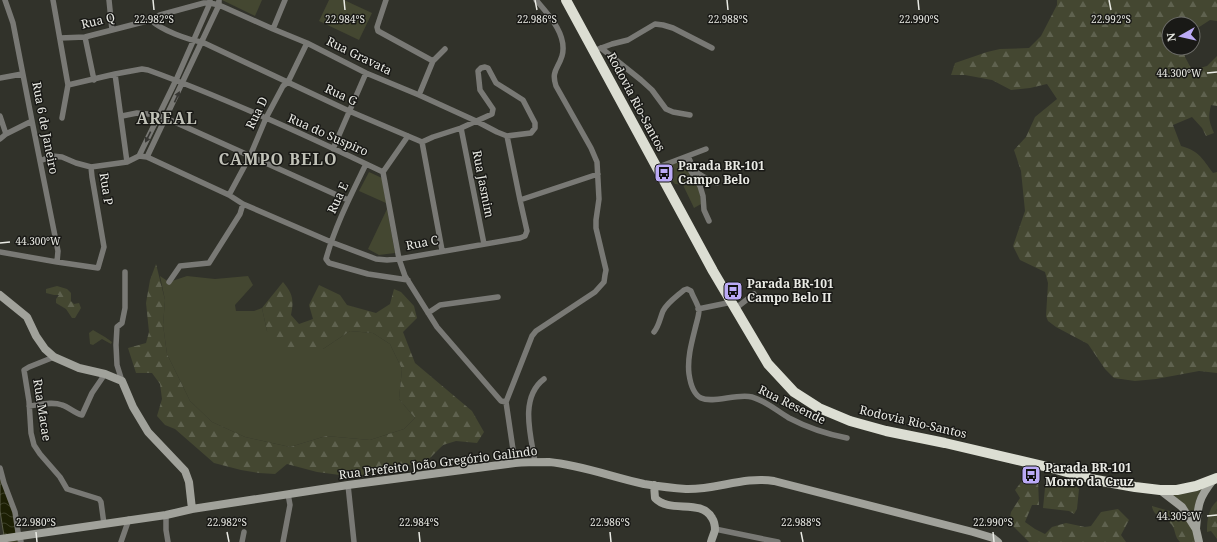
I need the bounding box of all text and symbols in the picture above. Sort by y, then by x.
street label: Rua Q [79,8,117,33]
text: 22.982°S [134,12,174,26]
text: 22.984°S [325,12,365,26]
text: 22.986°S [517,12,557,26]
text: 22.988°S [708,12,748,26]
text: 22.990°S [899,12,939,26]
text: 22.992°S [1091,12,1131,26]
north arrow [1161,16,1201,56]
street label: Rua Gravata [324,32,395,79]
text: N [1163,32,1179,43]
street label: Rodovia Rio-Santos [603,49,670,154]
text: 44.300°W [1157,66,1202,80]
street label: Rua 6 de Janeiro [28,80,63,176]
street label: Rua G [322,80,361,110]
one-way arrow [174,91,180,102]
street label: Rua D [241,93,272,132]
district label: AREAL [136,107,198,129]
street label: Rua do Suspiro [285,109,371,160]
one-way arrow [145,132,151,143]
district label: CAMPO BELO [218,148,338,170]
street label: Rua Jasmim [469,149,498,219]
place label: Parada BR-101 Campo Belo [678,157,765,188]
bus stop icon: Parada BR-101 Campo Belo [653,162,675,184]
street label: Rua P [96,171,117,206]
street label: Rua E [323,179,352,216]
street label: Rua C [404,231,440,254]
text: 44.300°W [16,234,61,248]
place label: Parada BR-101 Campo Belo II [747,275,834,306]
bus stop icon: Parada BR-101 Campo Belo II [722,280,744,302]
street label: Rua Macae [29,378,56,442]
street label: Rua Resende [756,381,829,428]
street label: Rodovia Rio-Santos [858,401,968,442]
street label: Rua Prefeito João Gregório Galindo [338,442,538,483]
place label: Parada BR-101 Morro da Cruz [1045,459,1134,490]
bus stop icon: Parada BR-101 Morro da Cruz [1020,464,1042,486]
text: 44.305°W [1157,509,1202,523]
text: 22.980°S [16,515,56,529]
text: 22.982°S [207,515,247,529]
text: 22.984°S [399,515,439,529]
text: 22.986°S [590,515,630,529]
text: 22.988°S [781,515,821,529]
text: 22.990°S [973,515,1013,529]

